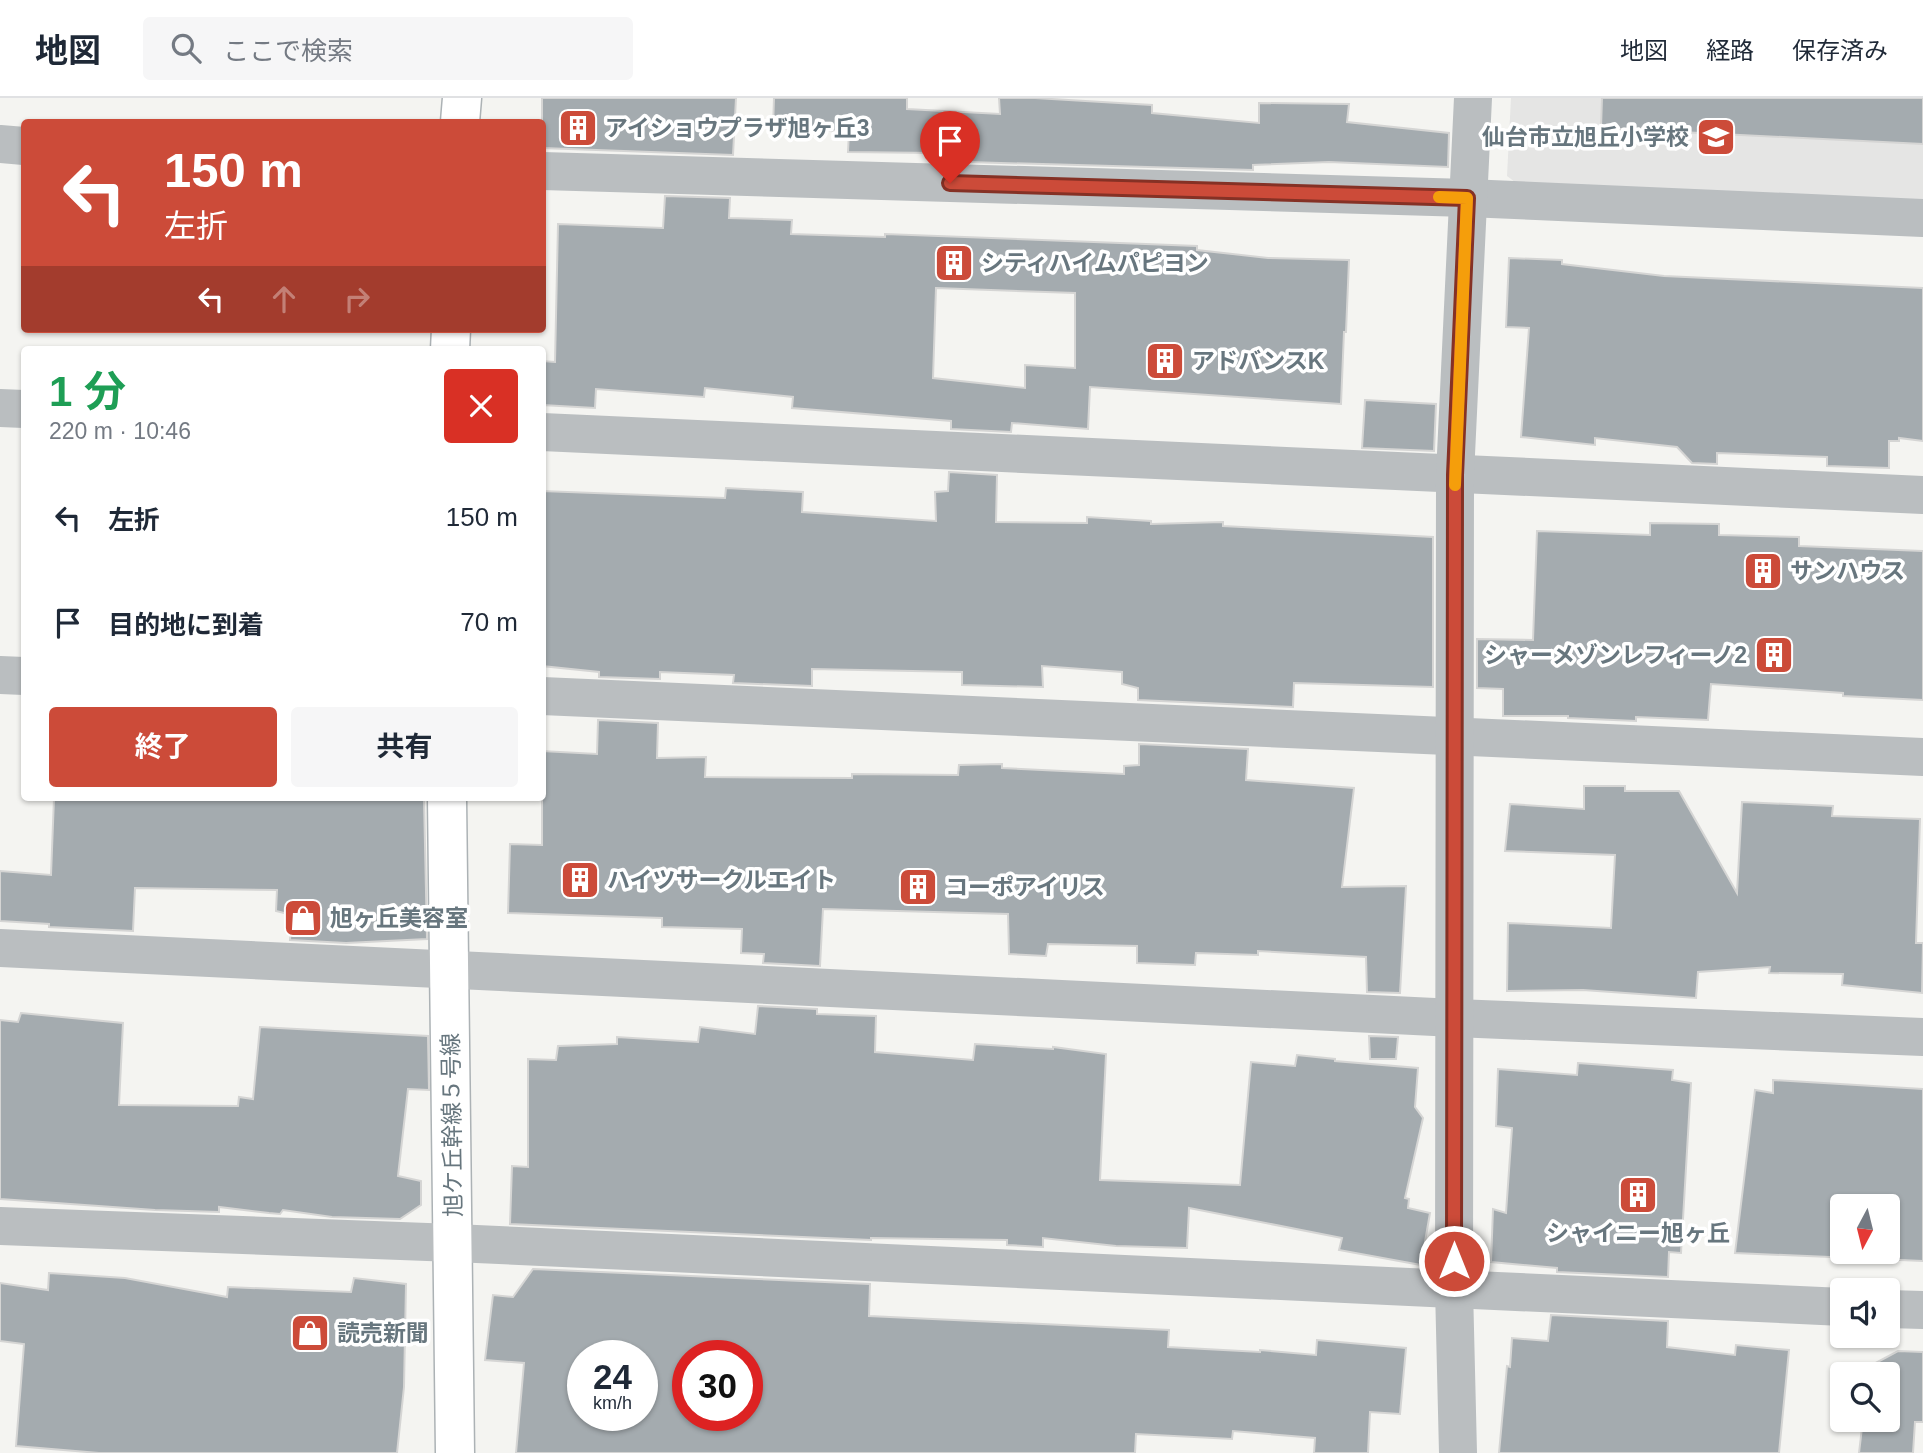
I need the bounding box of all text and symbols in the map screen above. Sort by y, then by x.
search box [143,17,633,80]
icon: search [167,29,205,67]
text: 地図 [35,32,101,69]
text: ここで検索 [223,36,353,66]
text: 地図 [1620,37,1668,64]
text: 経路 [1706,37,1754,64]
text: 保存済み [1792,37,1888,64]
building icon: アイショウプラザ旭ヶ丘3 [557,107,599,149]
pin [920,111,980,183]
place label: アイショウプラザ旭ヶ丘3 [605,115,870,141]
school or university icon: 仙台市立旭丘小学校 [1695,116,1737,158]
icon: arrive [931,122,969,160]
place label: 仙台市立旭丘小学校 [1482,124,1689,150]
text: 150 m [164,143,303,197]
icon: left [49,147,140,238]
text: 左折 [164,208,228,244]
building icon: シティハイムパピヨン [933,242,975,284]
place label: シティハイムパピヨン [981,250,1209,276]
icon: left [192,280,230,318]
icon: ahead [265,280,303,318]
icon: right [338,280,376,318]
building icon: アドバンスK [1144,340,1186,382]
place label: アドバンスK [1192,348,1325,374]
text: 1 分 [49,368,126,415]
button: close [444,369,518,443]
text: 220 m · 10:46 [49,418,191,444]
icon: left [49,499,87,537]
text: 150 m [446,502,518,532]
text: 左折 [108,505,160,535]
building icon: サンハウス [1742,550,1784,592]
place label: サンハウス [1790,558,1905,584]
icon: arrive [49,604,87,642]
text: 70 m [460,607,518,637]
text: 目的地に到着 [108,610,264,640]
building icon: シャーメゾンレフィーノ2 [1753,634,1795,676]
place label: シャーメゾンレフィーノ2 [1484,642,1747,668]
button: 終了 [49,707,277,787]
button: 共有 [291,707,518,787]
building icon: ハイツサークルエイト [559,859,601,901]
building icon: コーポアイリス [897,866,939,908]
place label: ハイツサークルエイト [607,867,836,893]
place label: コーポアイリス [945,874,1105,900]
shop icon: 旭ヶ丘美容室 [282,897,324,939]
place label: 旭ヶ丘美容室 [330,905,468,931]
street label: 旭ケ丘幹線５号線 [437,1033,467,1217]
building icon: シャイニー旭ヶ丘 [1617,1174,1659,1216]
north arrow [1830,1194,1900,1264]
map controls [1830,1194,1900,1432]
place label: シャイニー旭ヶ丘 [1546,1220,1730,1246]
position arrow [1417,1224,1491,1298]
button: sound [1830,1278,1900,1348]
shop icon: 読売新聞 [289,1312,331,1354]
place label: 読売新聞 [337,1320,429,1346]
speed limit sign: 30 [672,1340,763,1431]
text: 24 [593,1357,632,1396]
button: search [1830,1362,1900,1432]
text: km/h [593,1393,632,1413]

